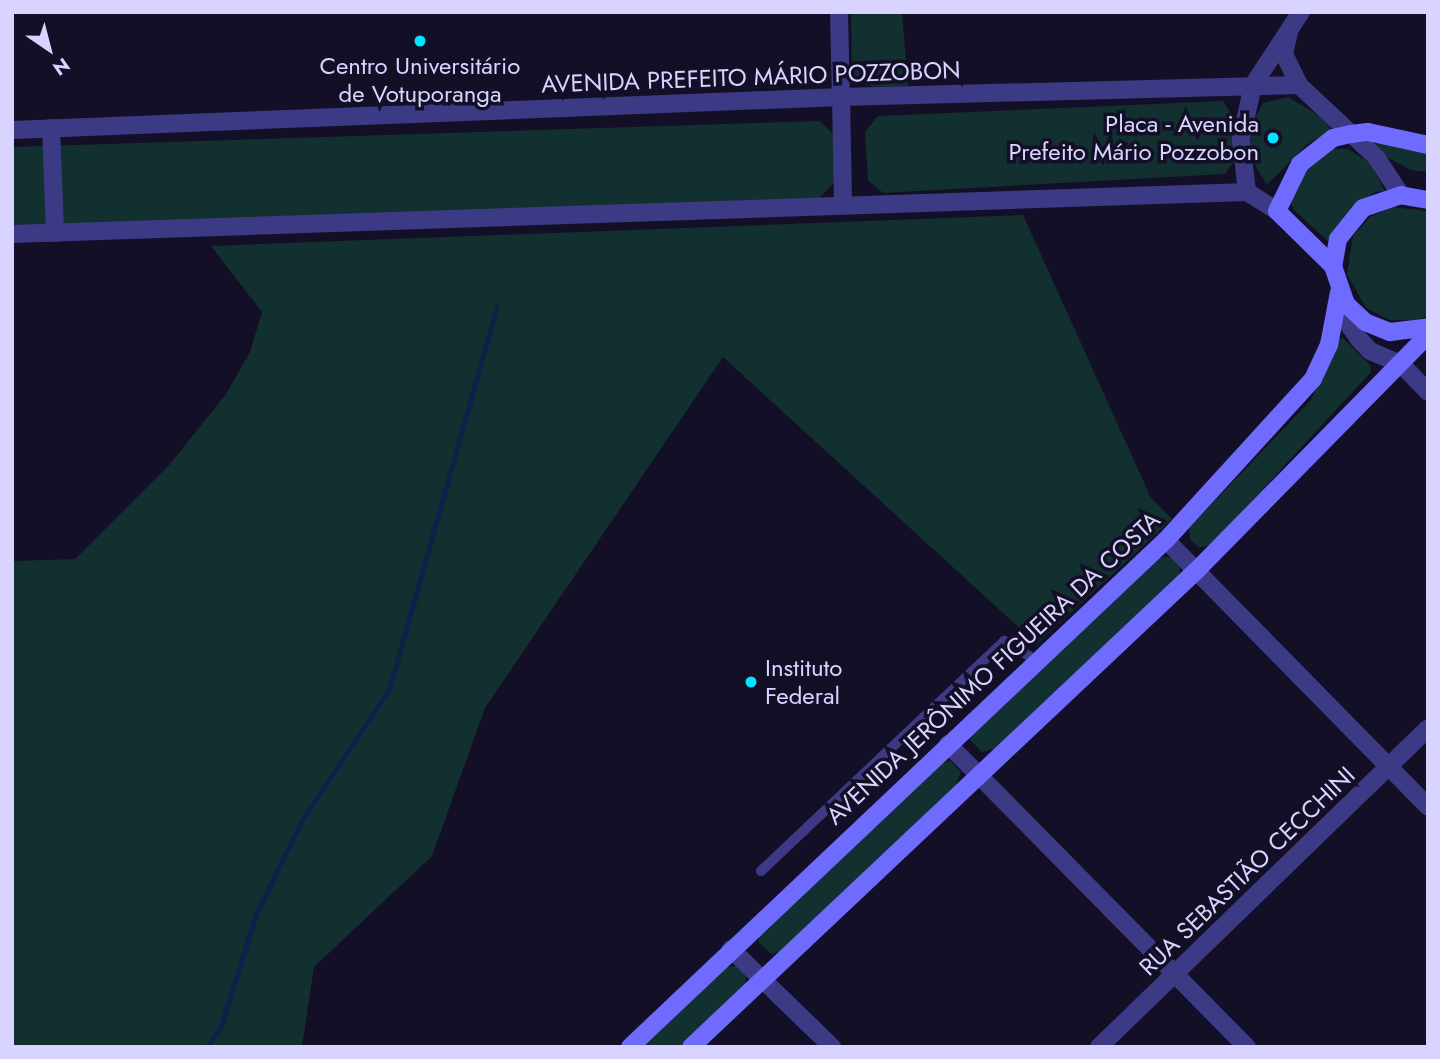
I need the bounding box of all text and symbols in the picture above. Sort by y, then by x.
north arrow [14,14,84,84]
marker: Centro Universitário de Votuporanga [412,33,428,49]
text: N [47,51,75,82]
place label: Centro Universitário de Votuporanga [320,52,520,108]
street label: AVENIDA PREFEITO MÁRIO POZZOBON [541,55,961,99]
place label: Placa - Avenida Prefeito Mário Pozzobon [1009,110,1259,166]
marker: Placa - Avenida Prefeito Mário Pozzobon [1265,130,1281,146]
street label: AVENIDA JERÔNIMO FIGUEIRA DA COSTA [820,505,1166,831]
place label: Instituto Federal [765,654,842,710]
marker: Instituto Federal [743,674,759,690]
street label: RUA SEBASTIÃO CECCHINI [1133,761,1361,981]

